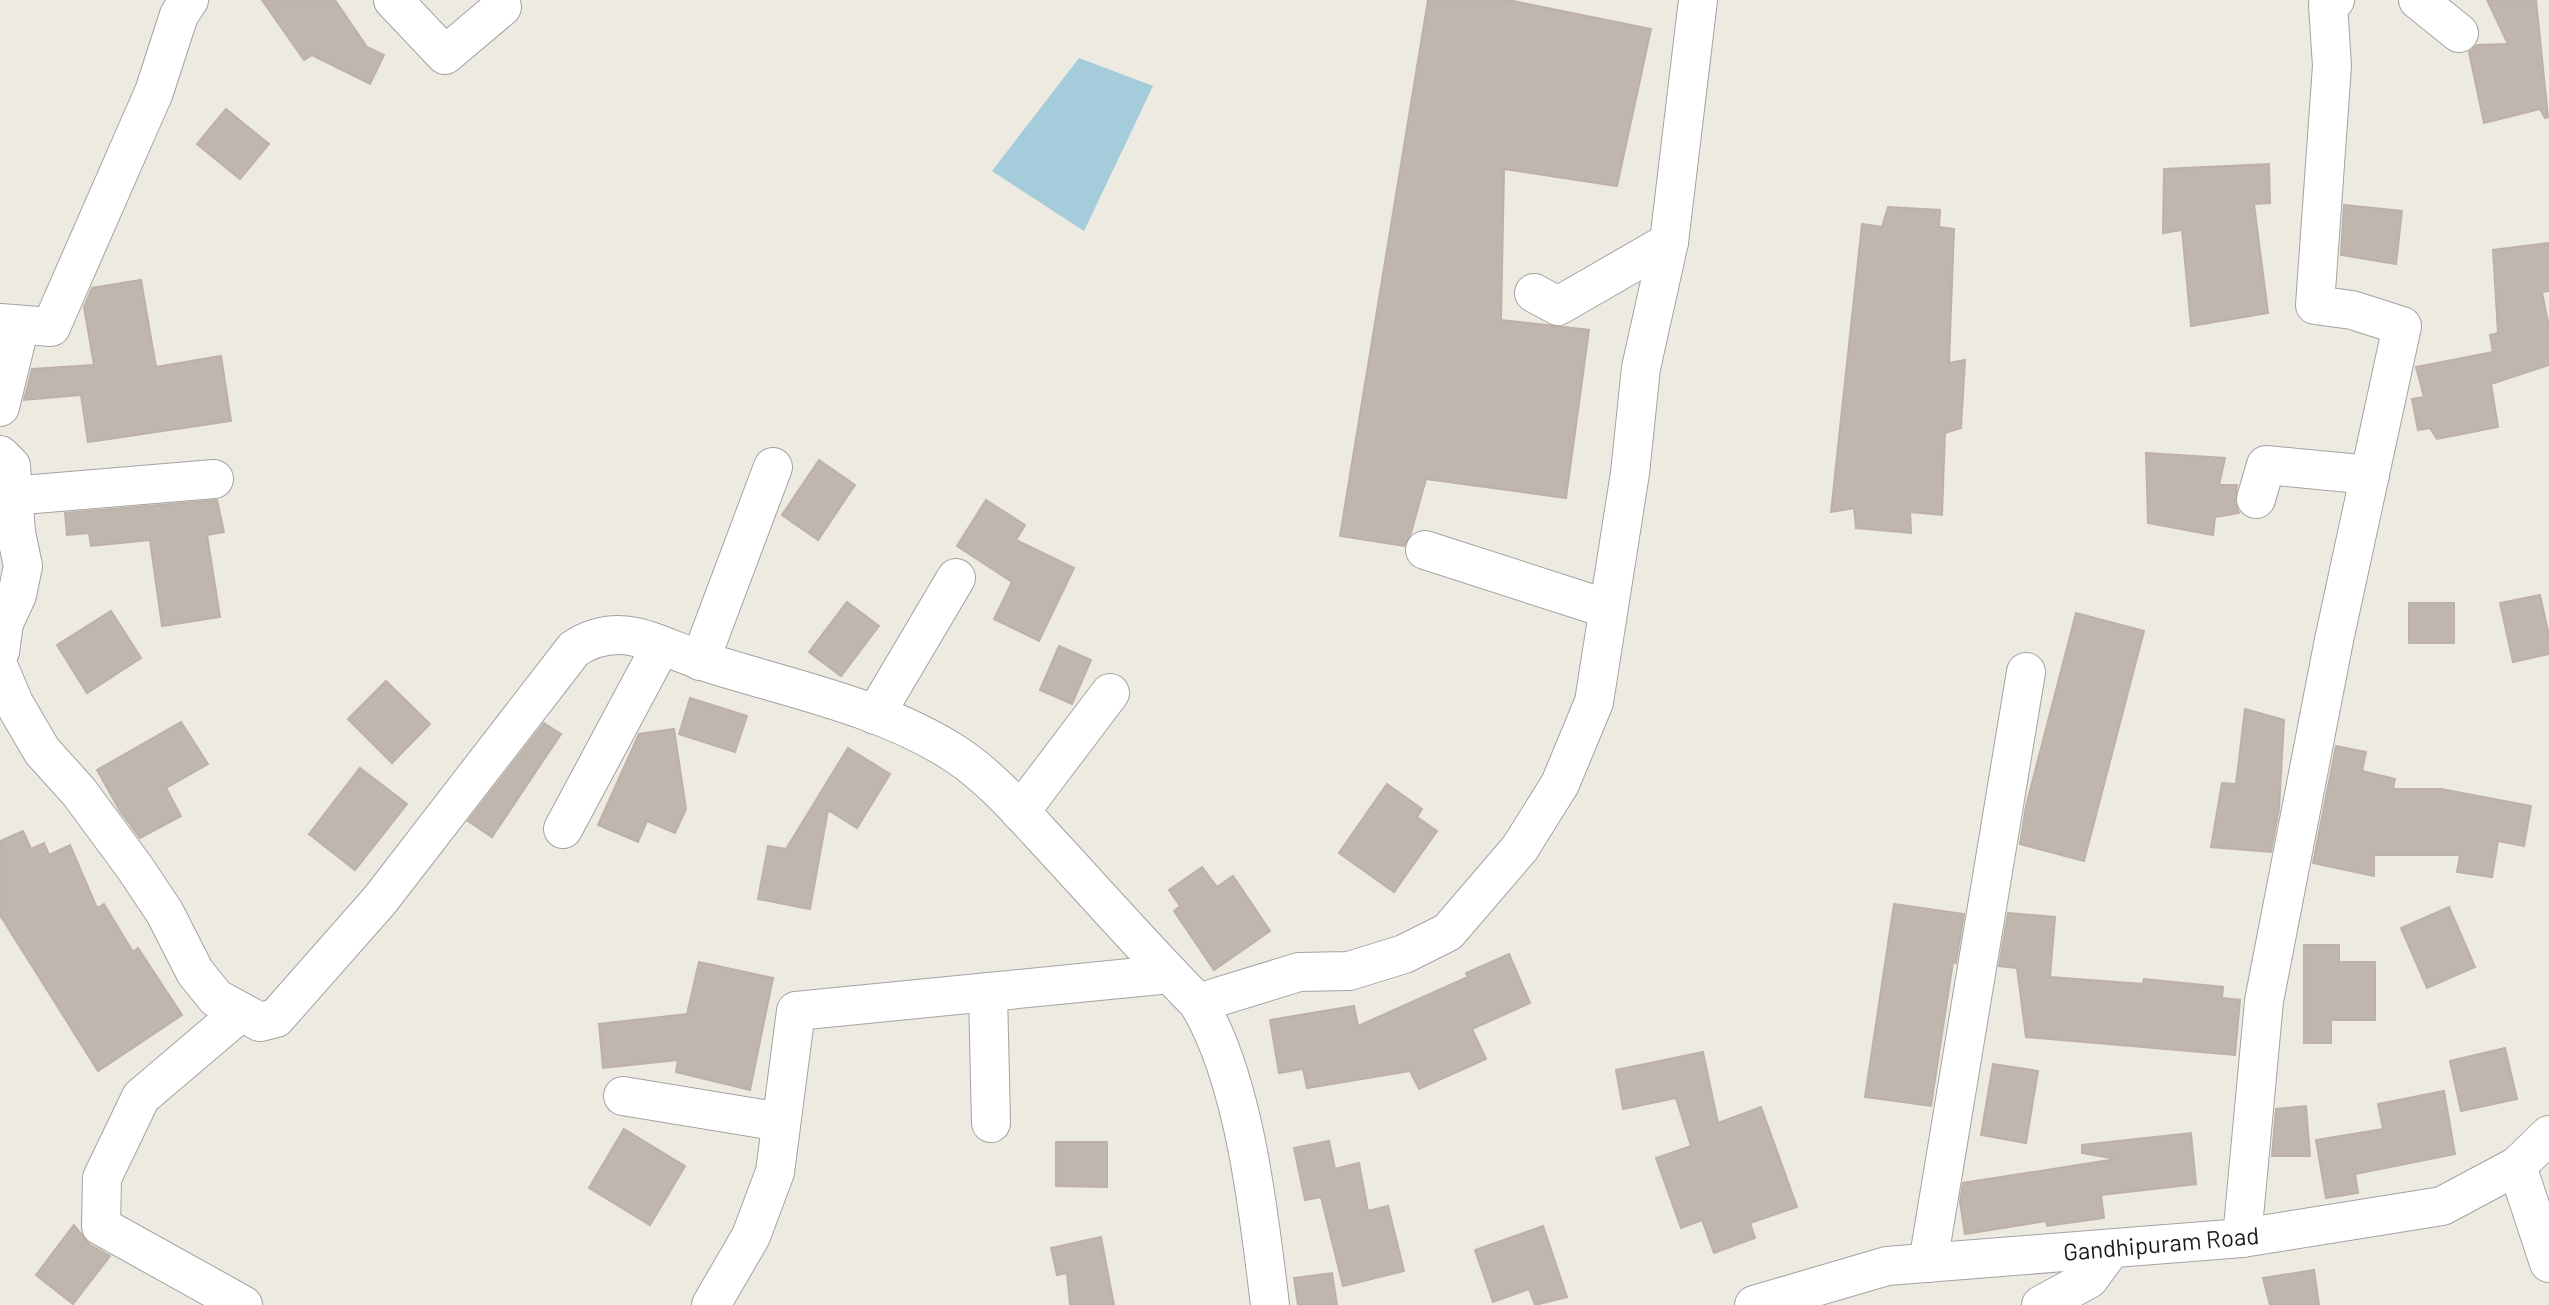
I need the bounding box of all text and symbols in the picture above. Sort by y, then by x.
street label: Gandhipuram Road [2062,1220,2260,1266]

